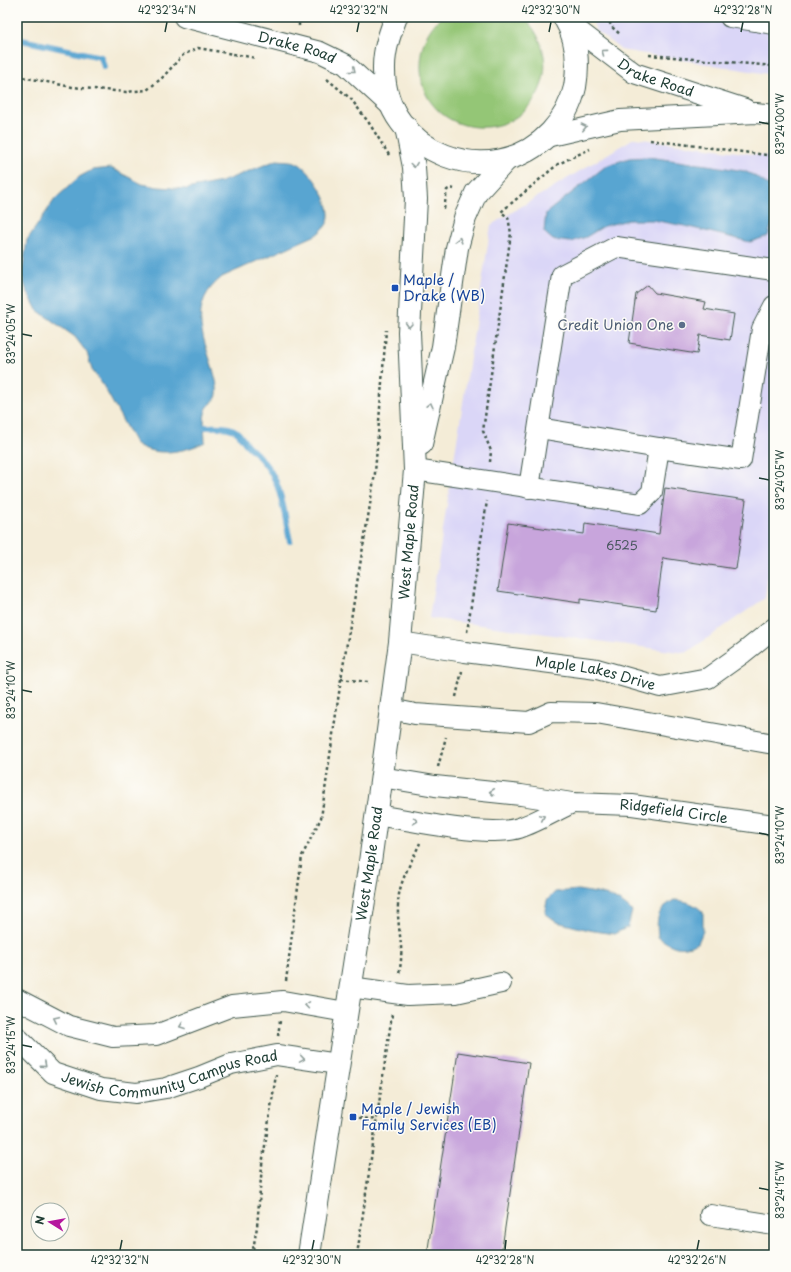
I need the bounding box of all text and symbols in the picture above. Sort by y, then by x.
text: 42°32'34"N [138,2,196,17]
text: 42°32'32"N [330,2,388,17]
text: 42°32'30"N [522,2,581,17]
text: 42°32'28"N [714,2,772,17]
street label: Drake Road [256,25,340,68]
one-way arrow [602,50,609,57]
street label: Drake Road [613,53,697,102]
one-way arrow [349,66,356,73]
text: 83°24'00"W [772,93,787,155]
one-way arrow [581,123,587,131]
one-way arrow [409,162,417,169]
one-way arrow [454,237,463,244]
place label: Maple / Drake (WB) [403,269,485,306]
marker: Maple / Drake (WB) [390,283,400,293]
text: 83°24'05"W [3,303,18,364]
place label: Credit Union One [557,314,674,335]
marker: Credit Union One [677,320,687,330]
one-way arrow [405,322,414,328]
one-way arrow [426,402,434,408]
text: 83°24'05"W [772,449,787,510]
street label: West Maple Road [393,483,424,601]
house number: 6525 [606,536,638,554]
street label: Maple Lakes Drive [534,650,658,695]
text: 83°24'10"W [3,660,18,719]
one-way arrow [489,787,495,796]
street label: Ridgefield Circle [619,794,729,828]
street label: West Maple Road [350,805,388,922]
text: 83°24'10"W [772,805,787,864]
one-way arrow [537,814,545,822]
one-way arrow [412,816,418,825]
one-way arrow [304,1001,310,1010]
text: 83°24'15"W [3,1015,18,1074]
one-way arrow [53,1016,61,1024]
one-way arrow [178,1021,185,1029]
street label: Jewish Community Campus Road [59,1044,279,1103]
one-way arrow [299,1054,305,1063]
one-way arrow [39,1060,47,1067]
place label: Maple / Jewish Family Services (EB) [361,1098,497,1135]
marker: Maple / Jewish Family Services (EB) [348,1112,358,1122]
text: 83°24'15"W [772,1160,787,1219]
north arrow [30,1202,70,1242]
text: N [31,1214,49,1226]
text: 42°32'32"N [91,1252,149,1267]
text: 42°32'30"N [283,1252,342,1267]
text: 42°32'28"N [476,1252,534,1267]
text: 42°32'26"N [668,1252,727,1267]

